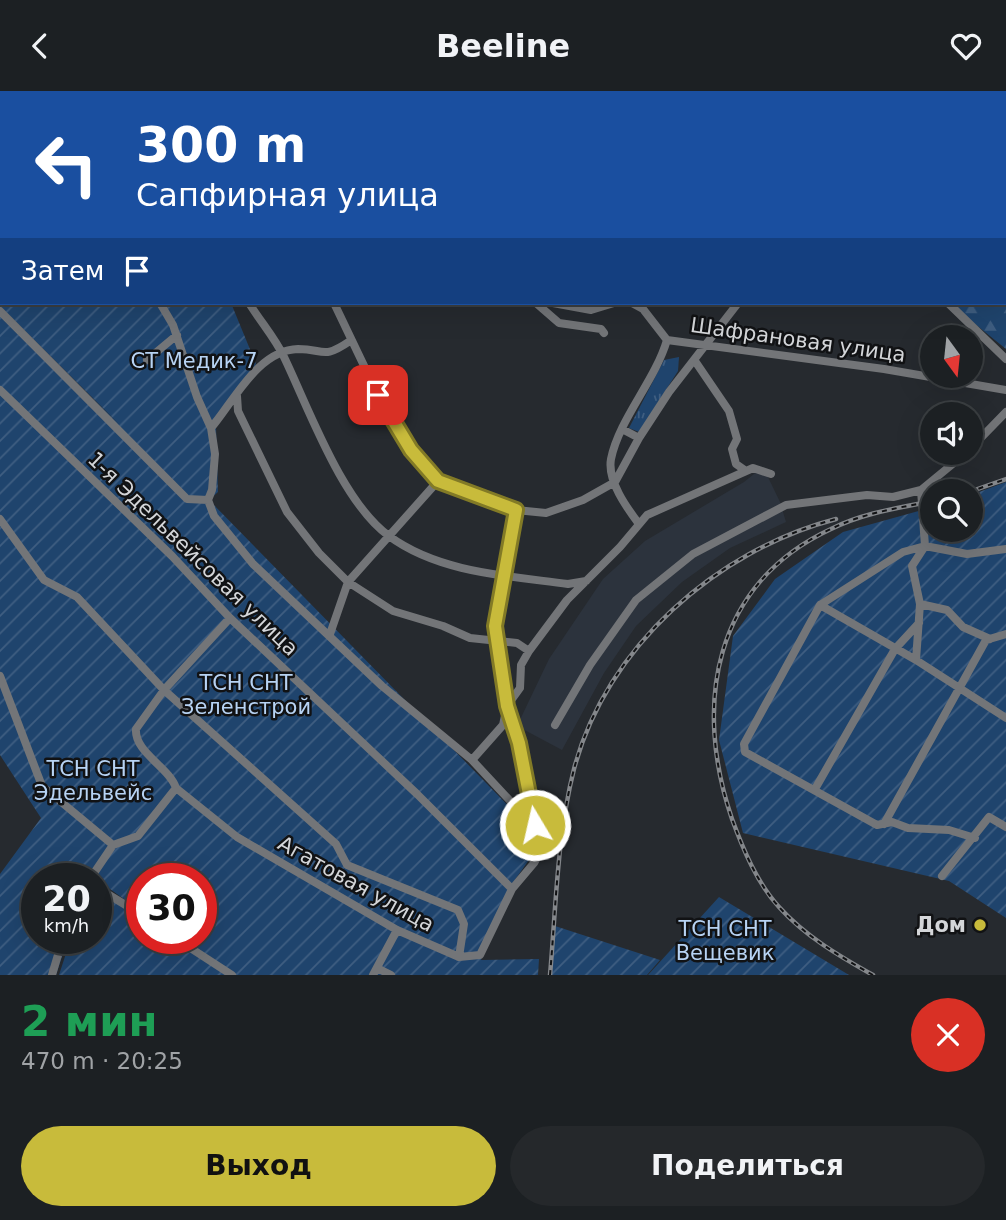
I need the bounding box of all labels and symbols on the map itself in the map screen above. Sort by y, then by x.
street label: Шафрановая улица [689,313,907,367]
north arrow [920,325,984,389]
park label: СТ Медик-7 [131,349,258,373]
pin [348,365,408,425]
street label: 1-я Эдельвейсовая улица [83,447,303,661]
park label: ТСН СНТ Зеленстрой [181,671,311,719]
park label: ТСН СНТ Эдельвейс [34,757,152,805]
position arrow [498,788,572,862]
street label: Агатовая улица [274,831,438,937]
speed limit sign: 30 [126,863,217,954]
place label: Дом [916,913,966,937]
park label: ТСН СНТ Вещевик [676,917,774,965]
marker: Дом [972,917,988,933]

